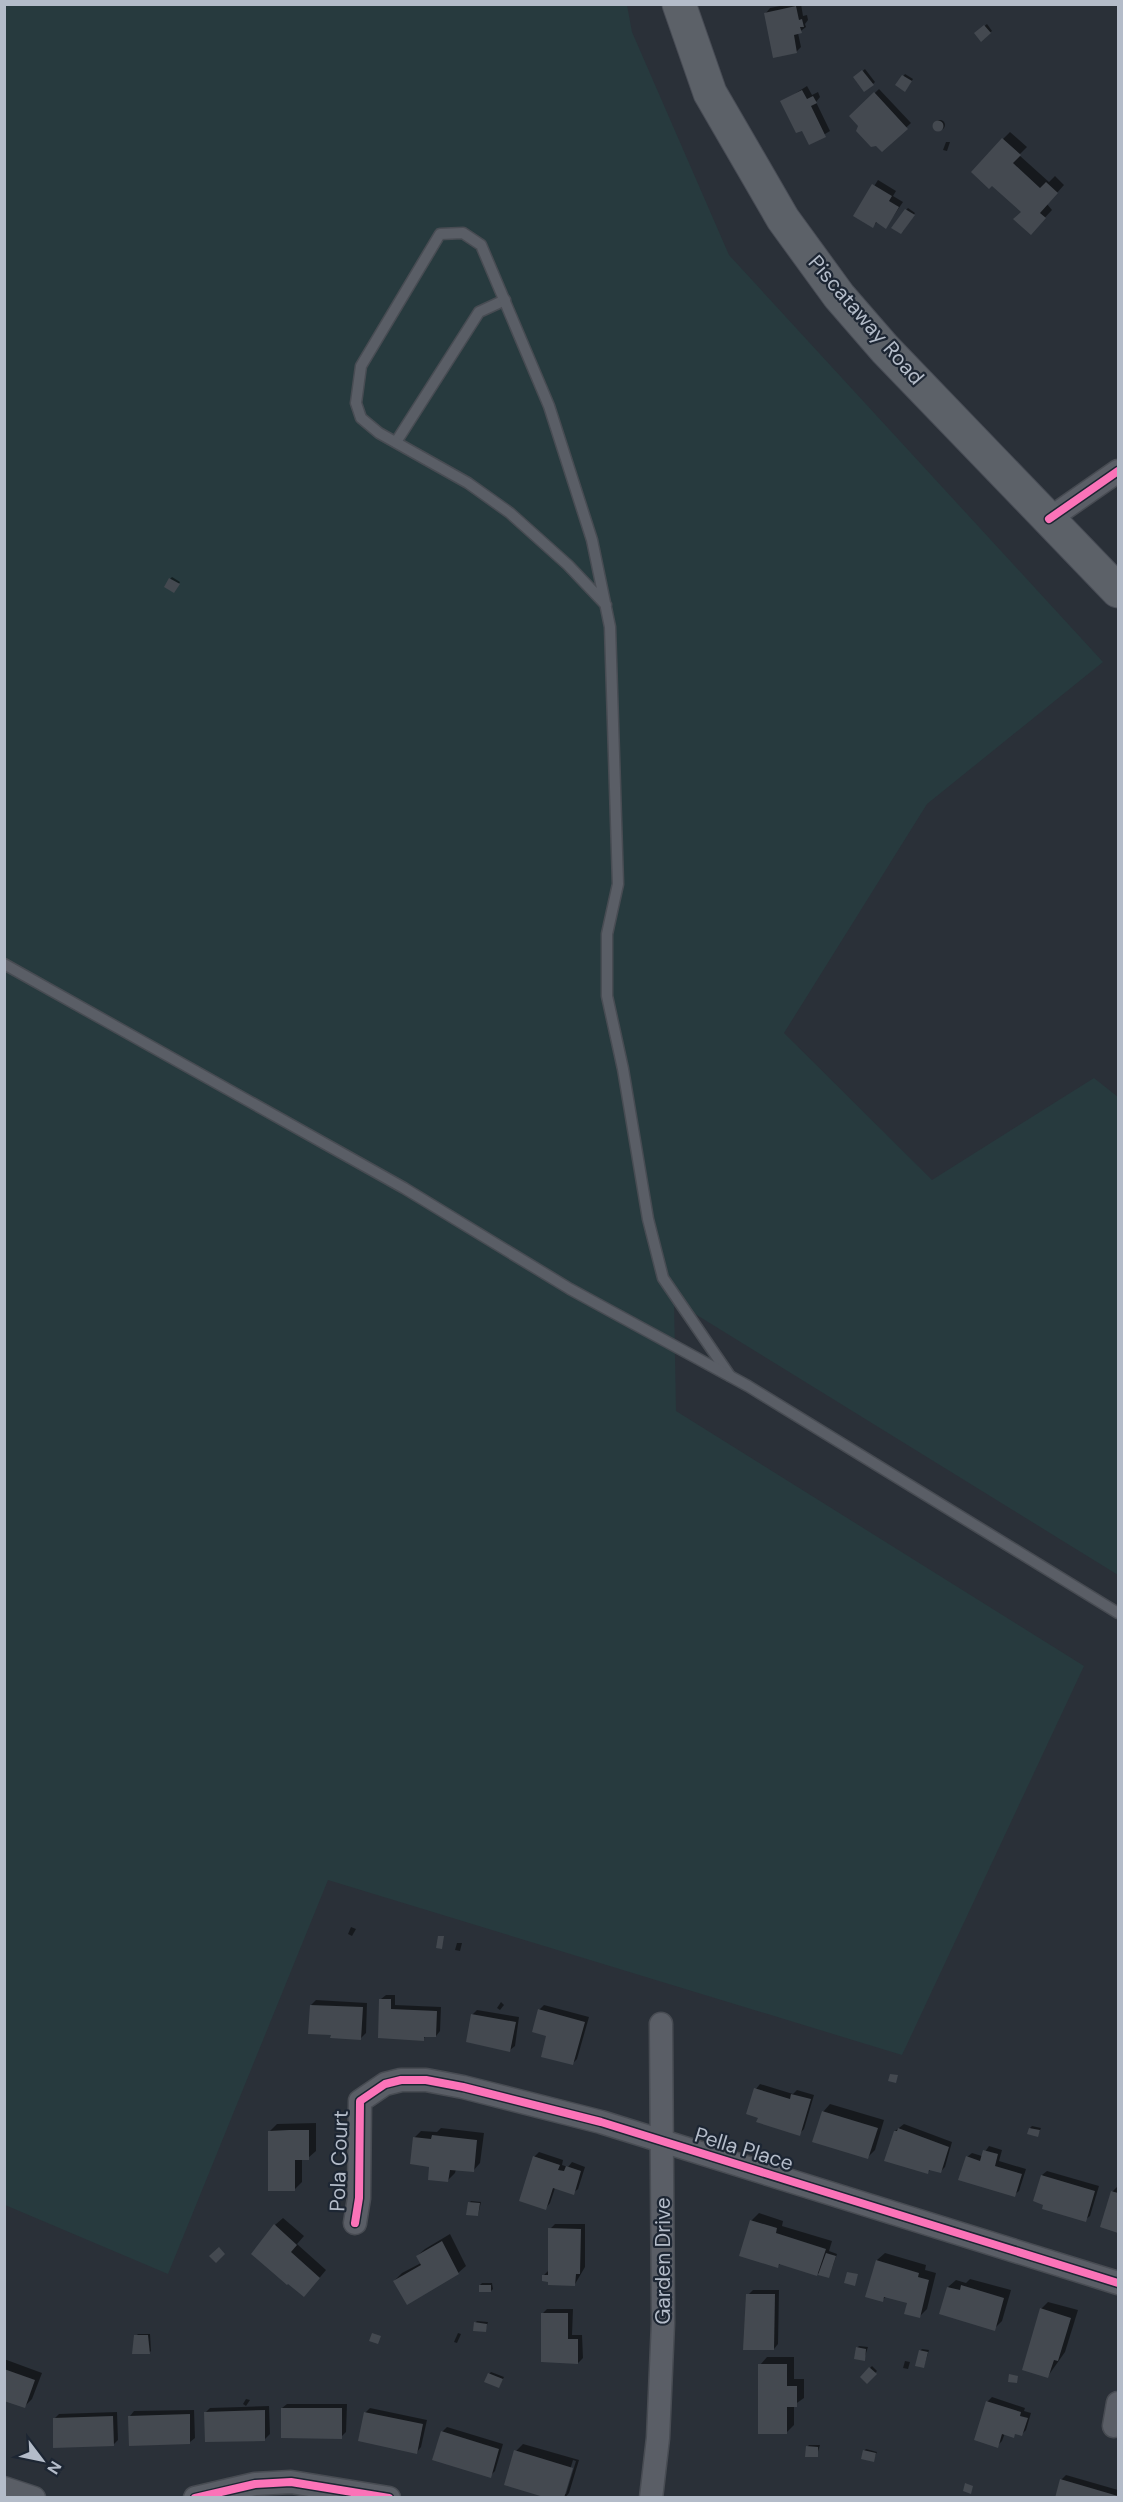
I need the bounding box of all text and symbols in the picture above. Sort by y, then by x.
street label: Piscataway Road [802,249,930,391]
street label: Pola Court [323,2110,355,2212]
street label: Pella Place [691,2121,797,2177]
street label: Garden Drive [649,2197,677,2325]
north arrow [12,2430,72,2490]
text: N [42,2457,66,2478]

